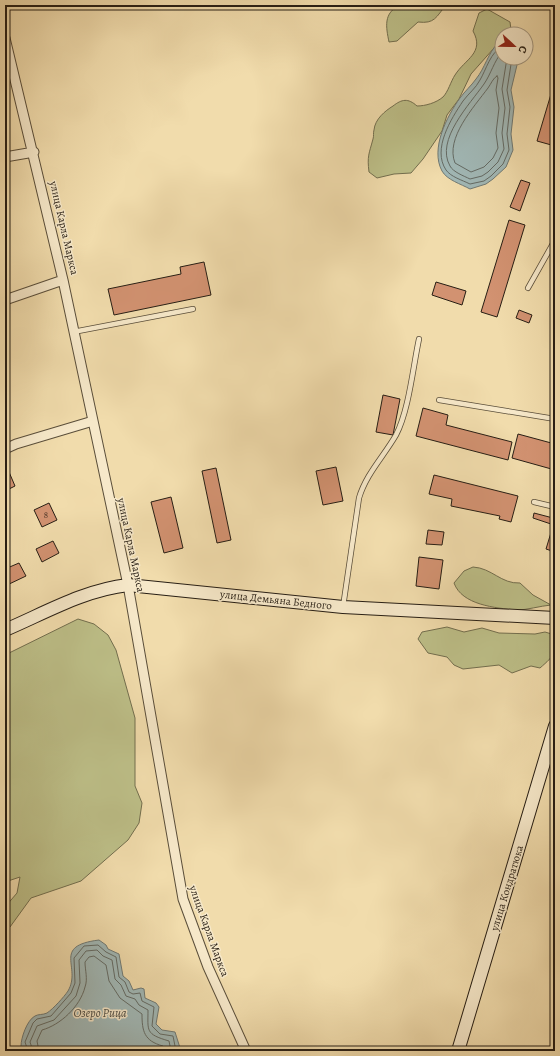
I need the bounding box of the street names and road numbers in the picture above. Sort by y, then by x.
street label: улица Карла Маркса [46,179,82,277]
street label: улица Карла Маркса [113,495,149,594]
street label: улица Демьяна Бедного [218,587,333,613]
street label: улица Кондратюка [487,843,527,934]
street label: улица Карла Маркса [185,882,233,980]

